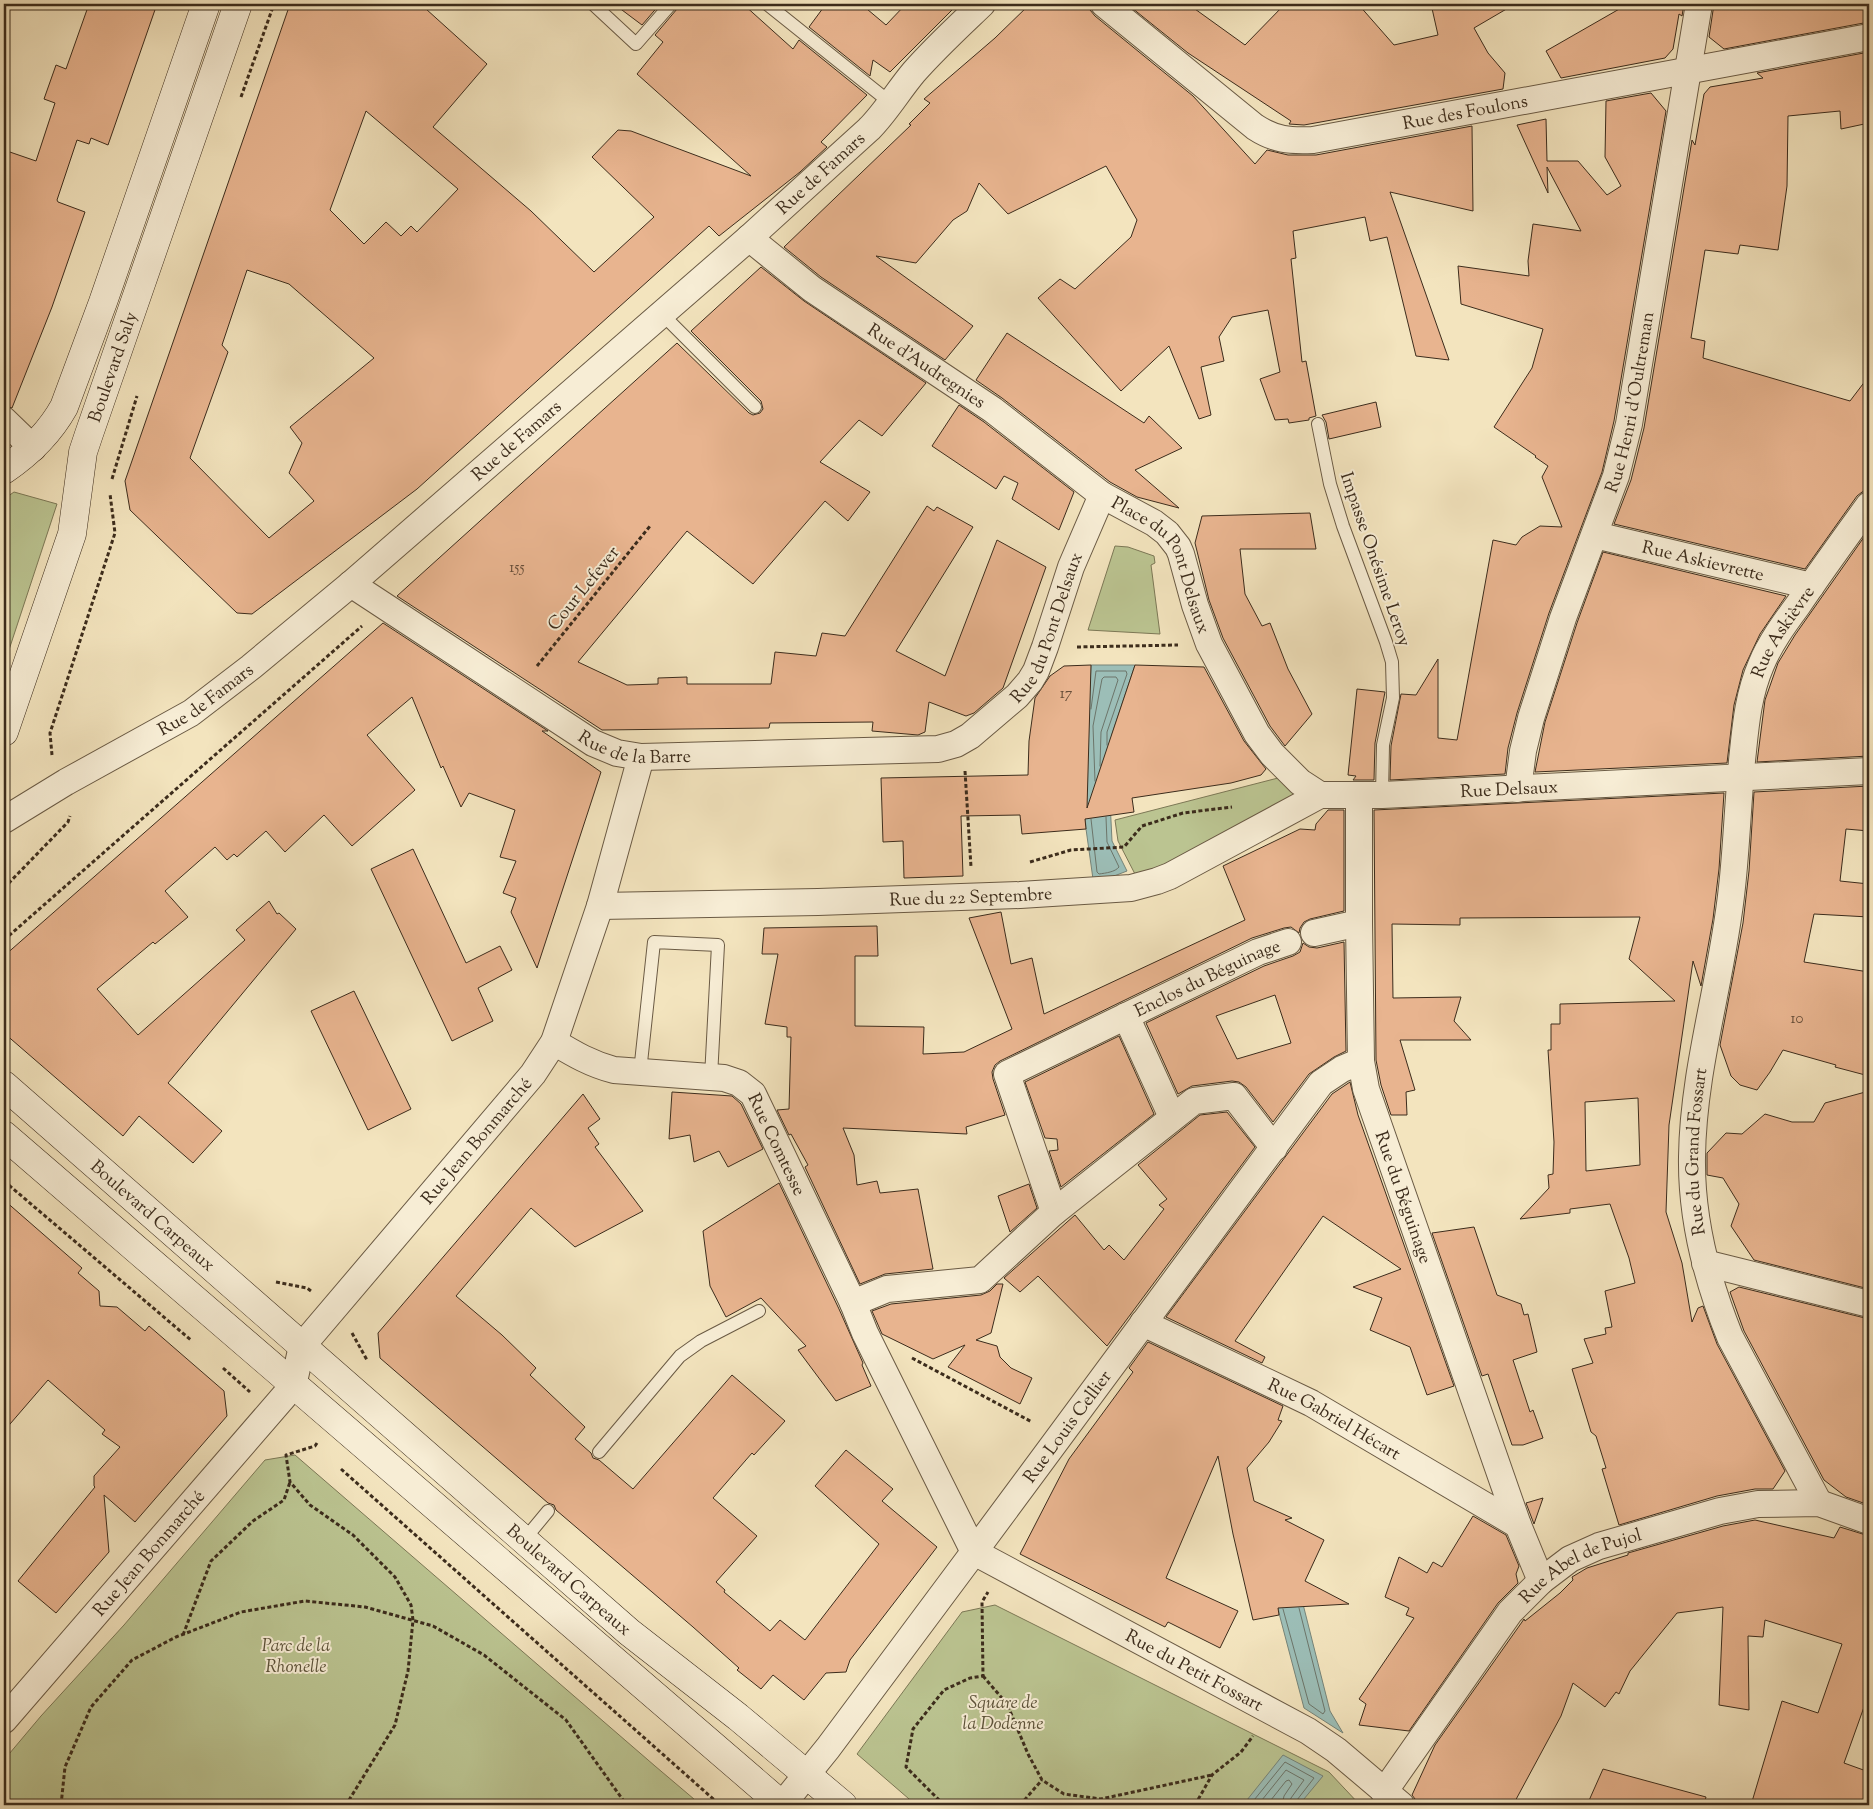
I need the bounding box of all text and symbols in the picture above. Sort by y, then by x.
street label: Rue des Foulons [1401,89,1530,138]
street label: Rue de Famars [772,127,872,222]
street label: Boulevard Saly [83,309,145,427]
street label: Rue Henri d'Oultreman [1600,310,1663,497]
street label: Rue d'Audregnies [861,318,990,416]
street label: Rue de Famars [467,395,568,488]
street label: Impasse Onésime Leroy [1332,469,1416,650]
street label: Place du Pont Delsaux [1106,491,1215,638]
street label: Rue Askievrette [1639,535,1766,589]
street label: Cour Lefever [542,541,627,637]
street label: Rue du Pont Delsaux [1005,549,1091,710]
house number: 155 [509,558,525,579]
street label: Rue Askièvre [1746,581,1822,682]
street label: Rue de Famars [154,658,260,744]
house number: 17 [1060,684,1073,705]
street label: Rue de la Barre [572,725,691,772]
street label: Rue Delsaux [1460,775,1559,806]
street label: Rue du 22 Septembre [889,882,1053,915]
street label: Enclos du Béguinage [1131,934,1284,1025]
house number: 10 [1791,1009,1804,1030]
street label: Rue du Grand Fossart [1681,1066,1715,1237]
street label: Rue Jean Bonmarché [416,1073,539,1211]
street label: Rue Comtesse [740,1090,811,1201]
street label: Rue du Béguinage [1367,1128,1437,1268]
street label: Boulevard Carpeaux [83,1155,220,1279]
street label: Rue Louis Cellier [1018,1365,1119,1489]
street label: Rue Gabriel Hécart [1263,1373,1405,1468]
street label: Rue Jean Bonmarché [88,1485,212,1623]
street label: Boulevard Carpeaux [500,1519,636,1643]
street label: Rue Abel de Pujol [1514,1523,1645,1611]
street label: Rue du Petit Fossart [1120,1624,1267,1719]
park label: Parc de la Rhonelle [262,1634,330,1681]
park label: Square de la Dodenne [963,1691,1043,1738]

